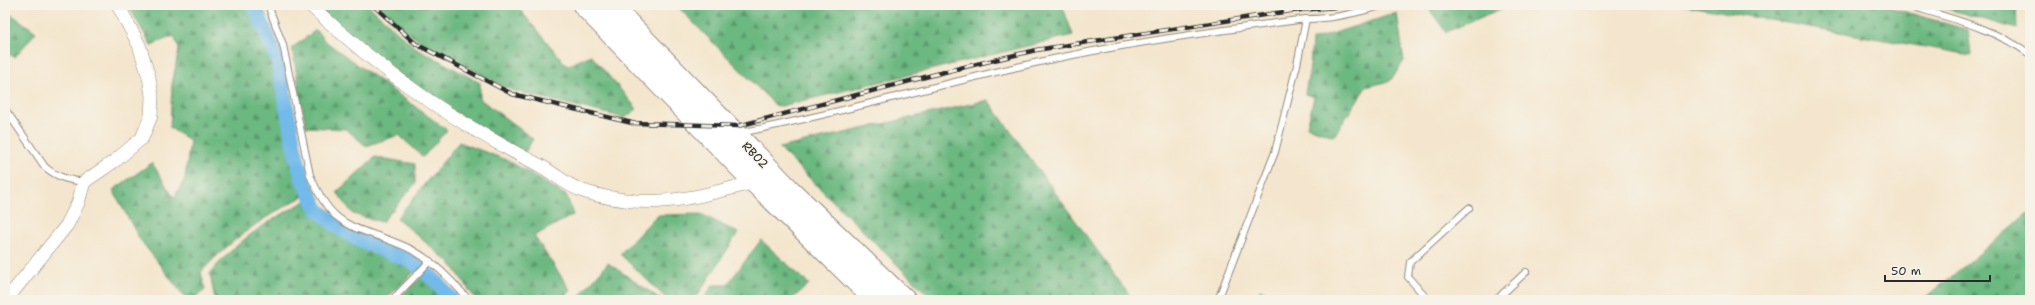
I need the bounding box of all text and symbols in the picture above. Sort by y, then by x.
street label: RB02 [738,138,772,172]
scale bar [1885,257,1990,283]
text: 50 m [1891,263,1921,279]

